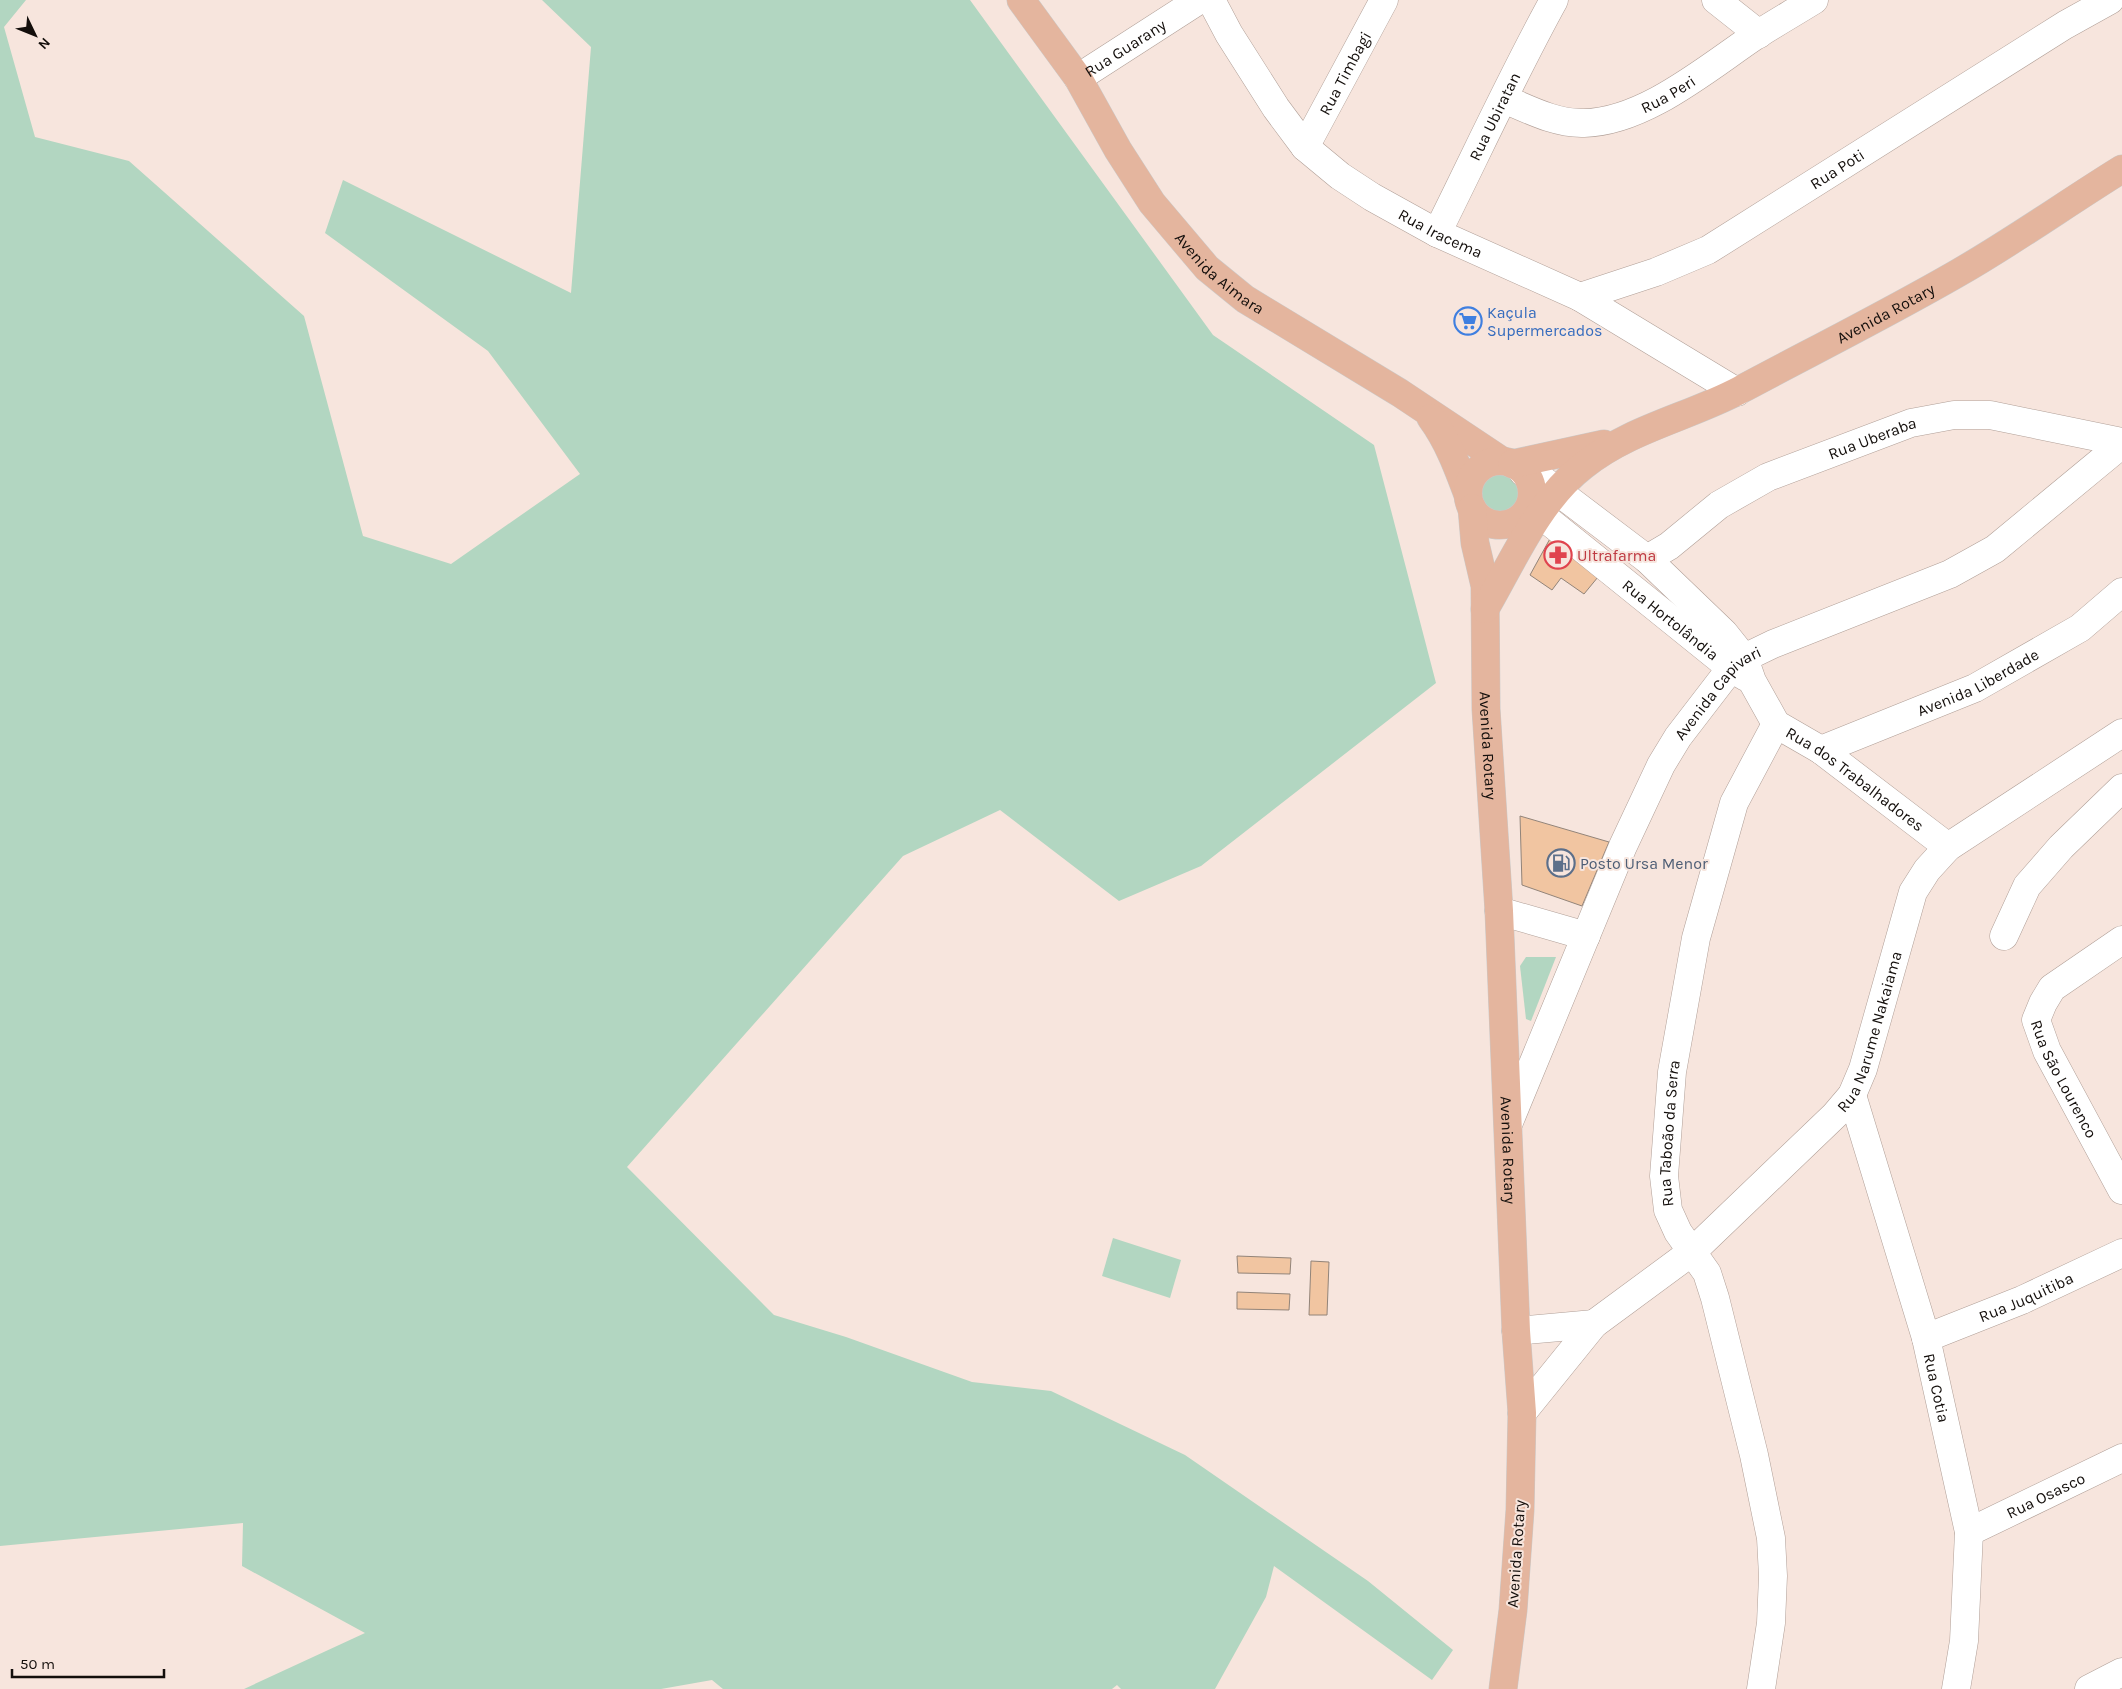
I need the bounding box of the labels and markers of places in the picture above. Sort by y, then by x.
place label: Kaçula Supermercados [1487,303,1602,340]
supermarket icon: Kaçula Supermercados [1453,306,1483,336]
pharmacy icon: Ultrafarma [1543,540,1573,570]
place label: Ultrafarma [1577,546,1656,565]
fuel station icon: Posto Ursa Menor [1546,848,1576,878]
place label: Posto Ursa Menor [1580,854,1708,873]

